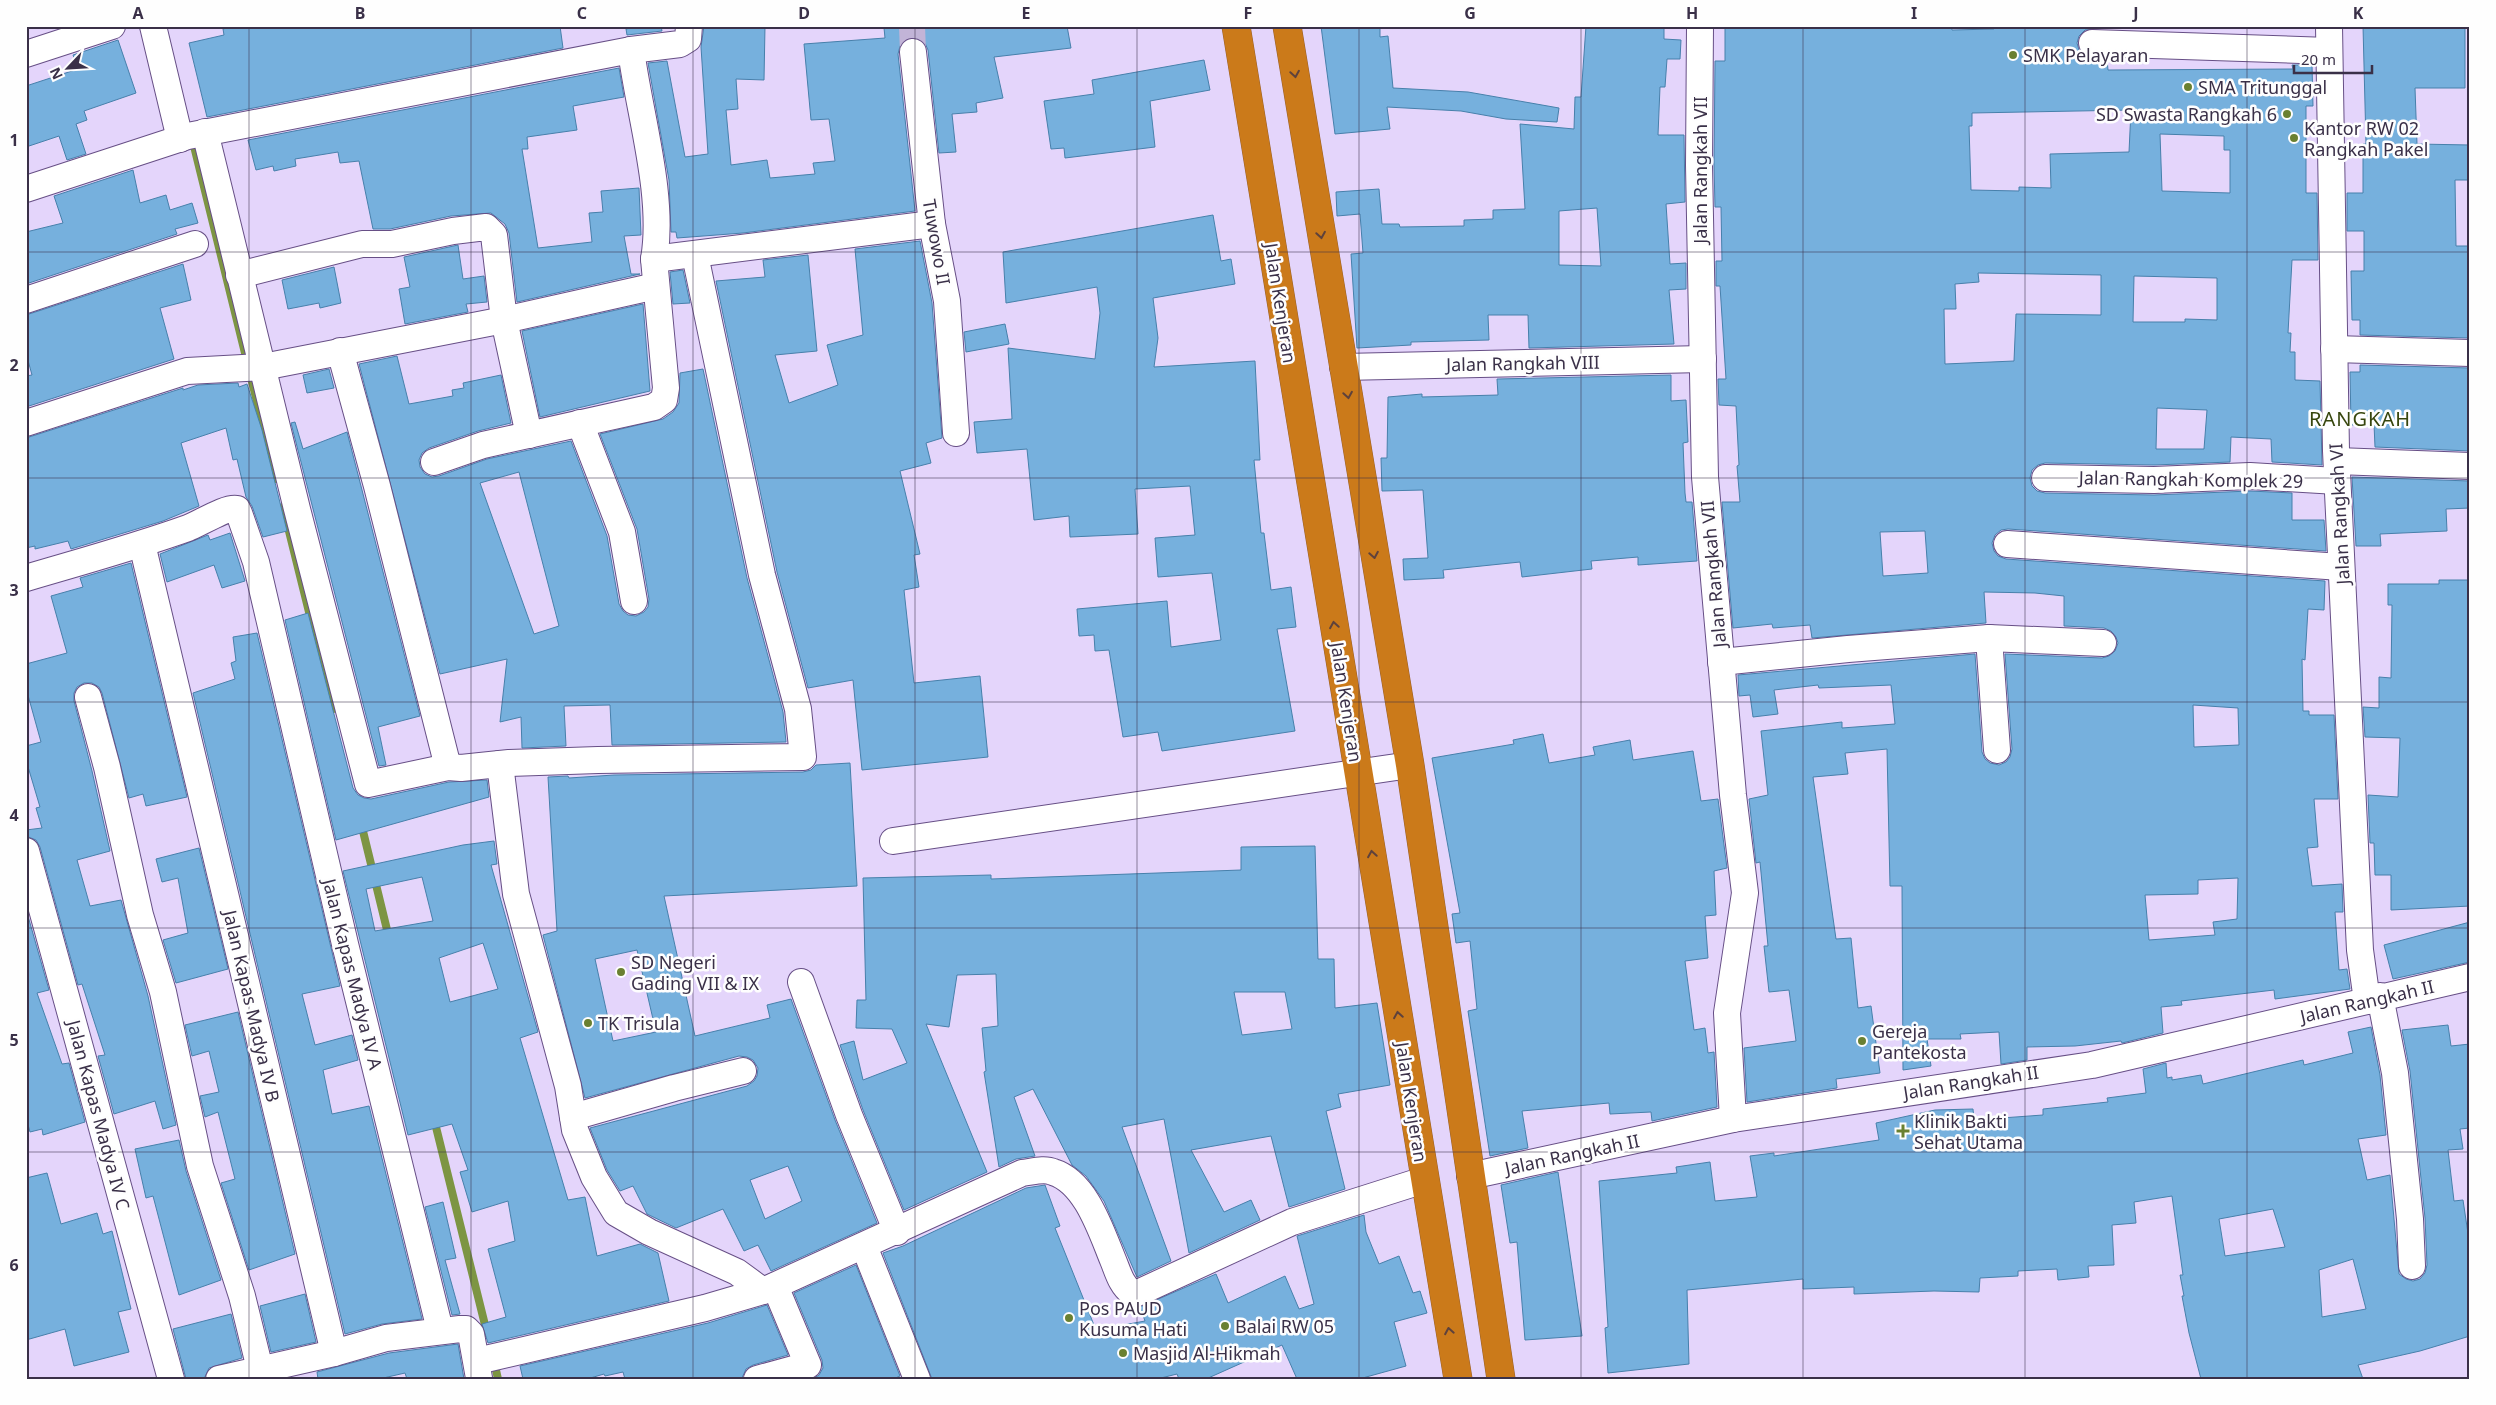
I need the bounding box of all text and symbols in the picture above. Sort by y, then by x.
text: A [132,2,144,24]
text: B [355,2,365,24]
text: C [577,2,587,24]
text: D [798,2,810,24]
text: E [1022,2,1031,24]
text: F [1244,2,1252,24]
text: G [1464,2,1476,24]
text: H [1686,2,1698,24]
text: I [1911,2,1917,24]
text: J [2131,2,2139,24]
text: K [2353,2,2364,24]
north arrow [42,42,92,92]
scale bar [2294,42,2371,74]
place label: SMK Pelayaran [2023,43,2148,67]
marker: SMK Pelayaran [2007,49,2019,61]
text: 20 m [2301,49,2336,69]
text: N [45,65,67,83]
one-way arrow [1290,70,1300,79]
place label: SMA Tritunggal [2198,75,2327,99]
marker: SMA Tritunggal [2182,81,2194,93]
street label: Jalan Rangkah VII [1688,96,1712,246]
place label: SD Swasta Rangkah 6 [2096,102,2277,126]
marker: SD Swasta Rangkah 6 [2281,108,2293,120]
place label: Kantor RW 02 Rangkah Pakel [2304,116,2428,161]
text: 1 [9,129,19,151]
marker: Kantor RW 02 Rangkah Pakel [2288,132,2300,144]
street label: Tuwowo II [918,197,956,287]
one-way arrow [1316,230,1326,239]
street label: Jalan Kenjeran [1259,239,1302,365]
street label: Jalan Rangkah VIII [1444,350,1600,376]
text: 2 [9,354,19,376]
one-way arrow [1342,391,1352,400]
district label: RANGKAH [2309,405,2411,432]
street label: Jalan Rangkah VI [2323,443,2355,587]
street label: Jalan Rangkah Komplek 29 [2077,465,2303,493]
street label: Jalan Rangkah VII [1695,499,1732,651]
one-way arrow [1368,551,1378,560]
text: 3 [9,579,19,601]
one-way arrow [1330,621,1340,629]
street label: Jalan Kenjeran [1325,638,1368,764]
text: 4 [9,804,19,826]
one-way arrow [1367,850,1377,859]
street label: Jalan Kapas Madya IV A [317,874,388,1072]
street label: Jalan Kapas Madya IV B [218,906,286,1104]
place label: SD Negeri Gading VII & IX [631,950,759,995]
marker: SD Negeri Gading VII & IX [615,966,627,978]
street label: Jalan Rangkah II [2296,974,2436,1029]
place label: TK Trisula [598,1011,680,1035]
one-way arrow [1393,1011,1403,1019]
street label: Jalan Kapas Madya IV C [62,1015,136,1213]
marker: TK Trisula [582,1017,594,1029]
place label: Gereja Pantekosta [1872,1019,1966,1064]
text: 5 [9,1029,19,1051]
marker: Gereja Pantekosta [1856,1035,1868,1047]
street label: Jalan Kenjeran [1390,1038,1433,1164]
street label: Jalan Rangkah II [1900,1059,2040,1105]
place label: Klinik Bakti Sehat Utama [1914,1109,2023,1154]
marker: Klinik Bakti Sehat Utama [1896,1124,1910,1138]
street label: Jalan Rangkah II [1501,1128,1641,1180]
text: 6 [9,1254,19,1276]
place label: Pos PAUD Kusuma Hati [1079,1296,1187,1341]
marker: Pos PAUD Kusuma Hati [1063,1312,1075,1324]
place label: Balai RW 05 [1235,1314,1334,1338]
marker: Balai RW 05 [1219,1320,1231,1332]
one-way arrow [1445,1326,1455,1335]
place label: Masjid Al-Hikmah [1133,1341,1281,1365]
marker: Masjid Al-Hikmah [1117,1347,1129,1359]

